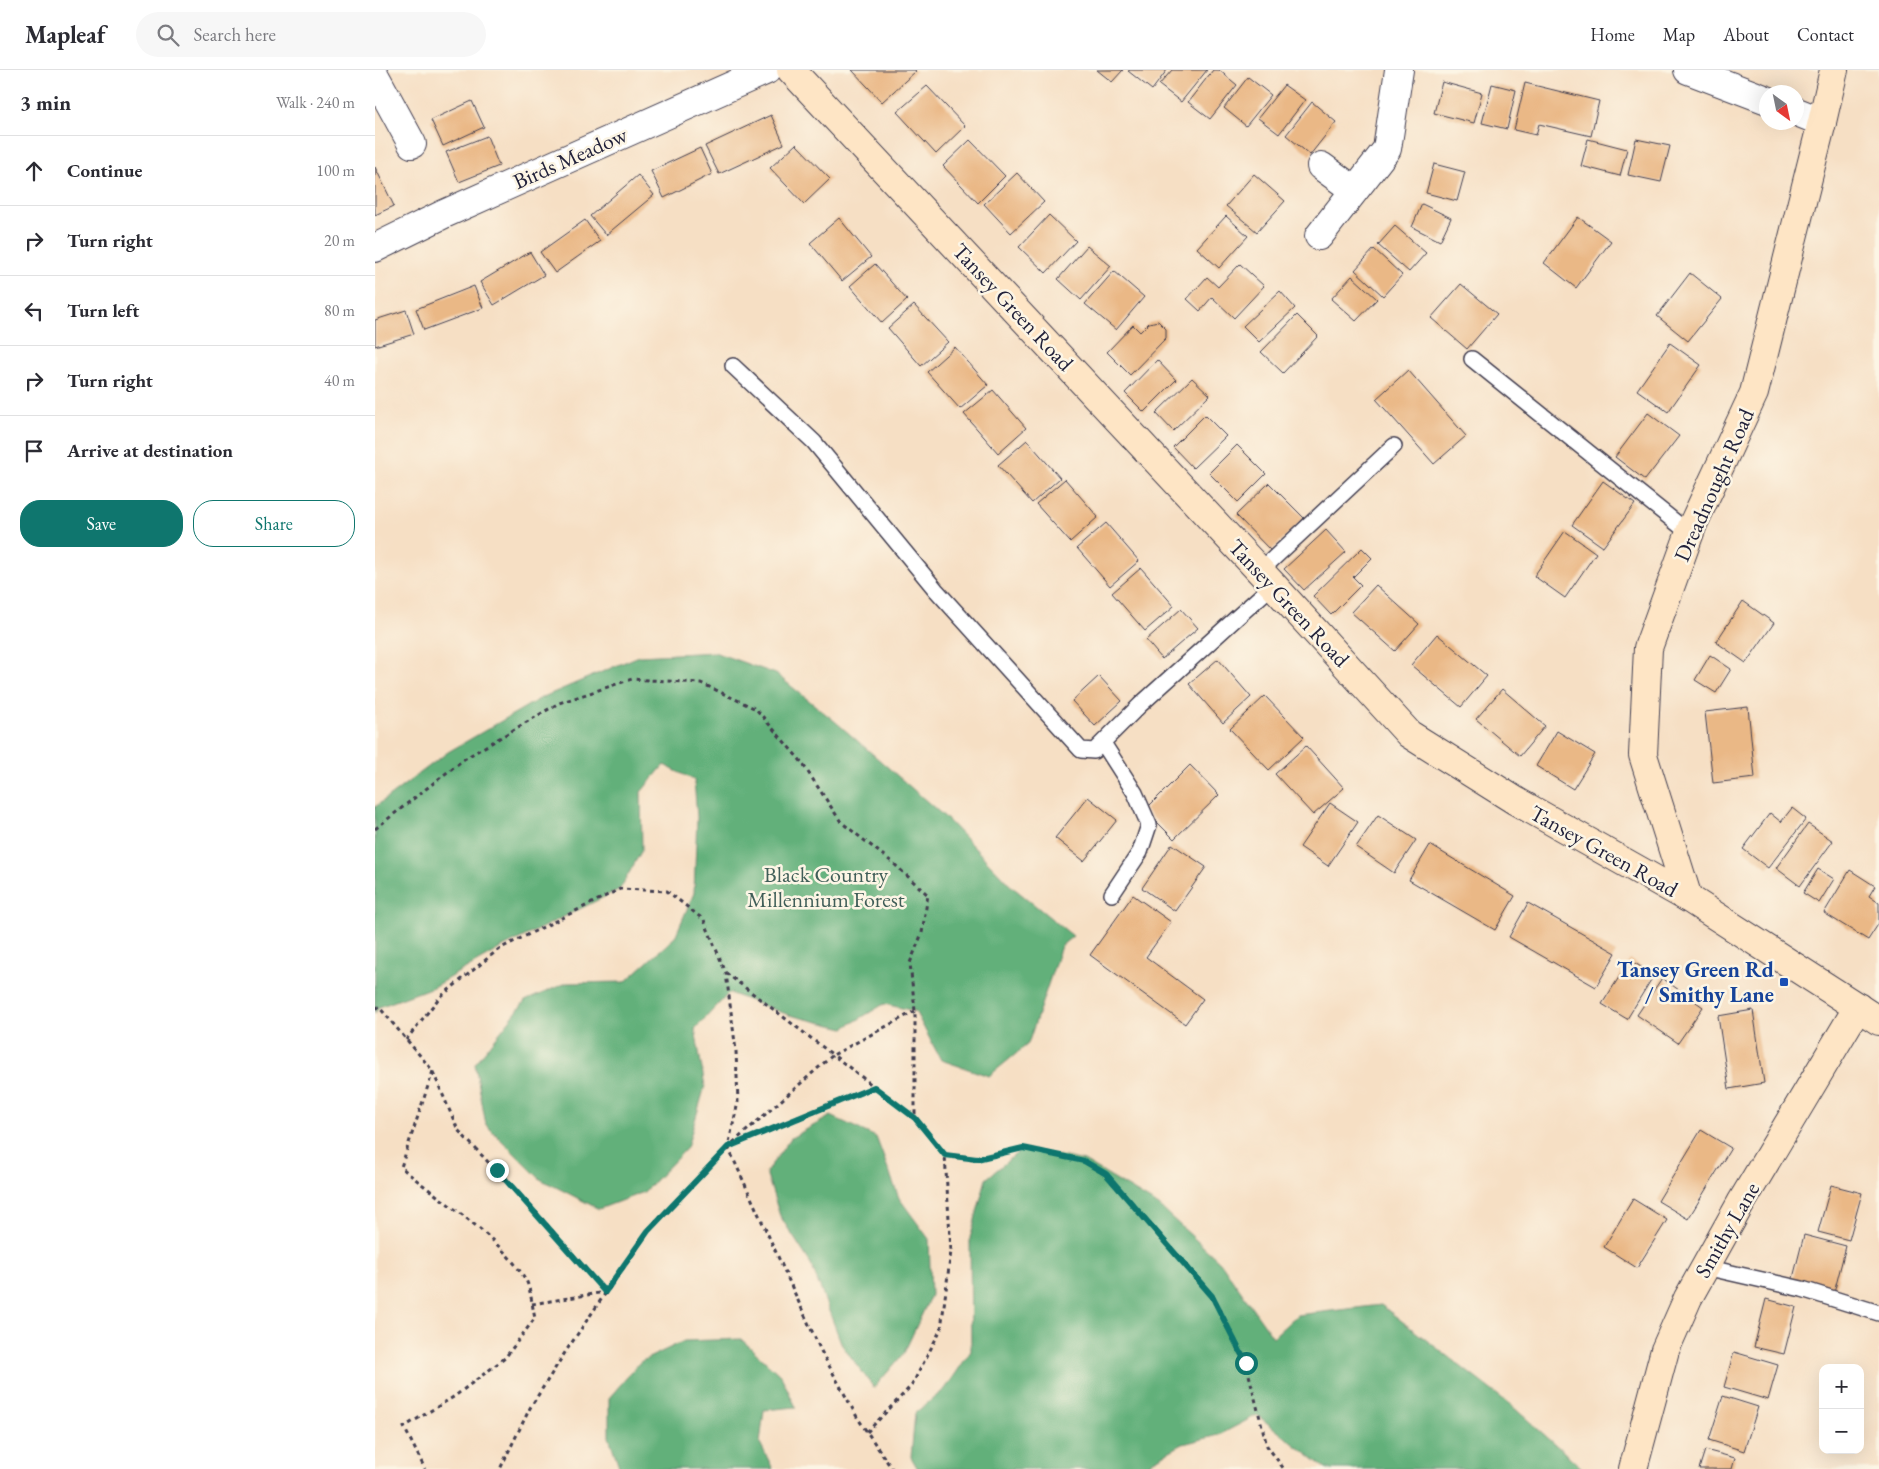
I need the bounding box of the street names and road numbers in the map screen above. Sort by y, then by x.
street label: Birds Meadow [508,120,632,196]
street label: Tansey Green Road [946,237,1080,378]
street label: Dreadnought Road [1667,403,1761,566]
street label: Tansey Green Road [1222,533,1356,674]
street label: Tansey Green Road [1525,798,1684,904]
street label: Smithy Lane [1688,1177,1766,1283]

